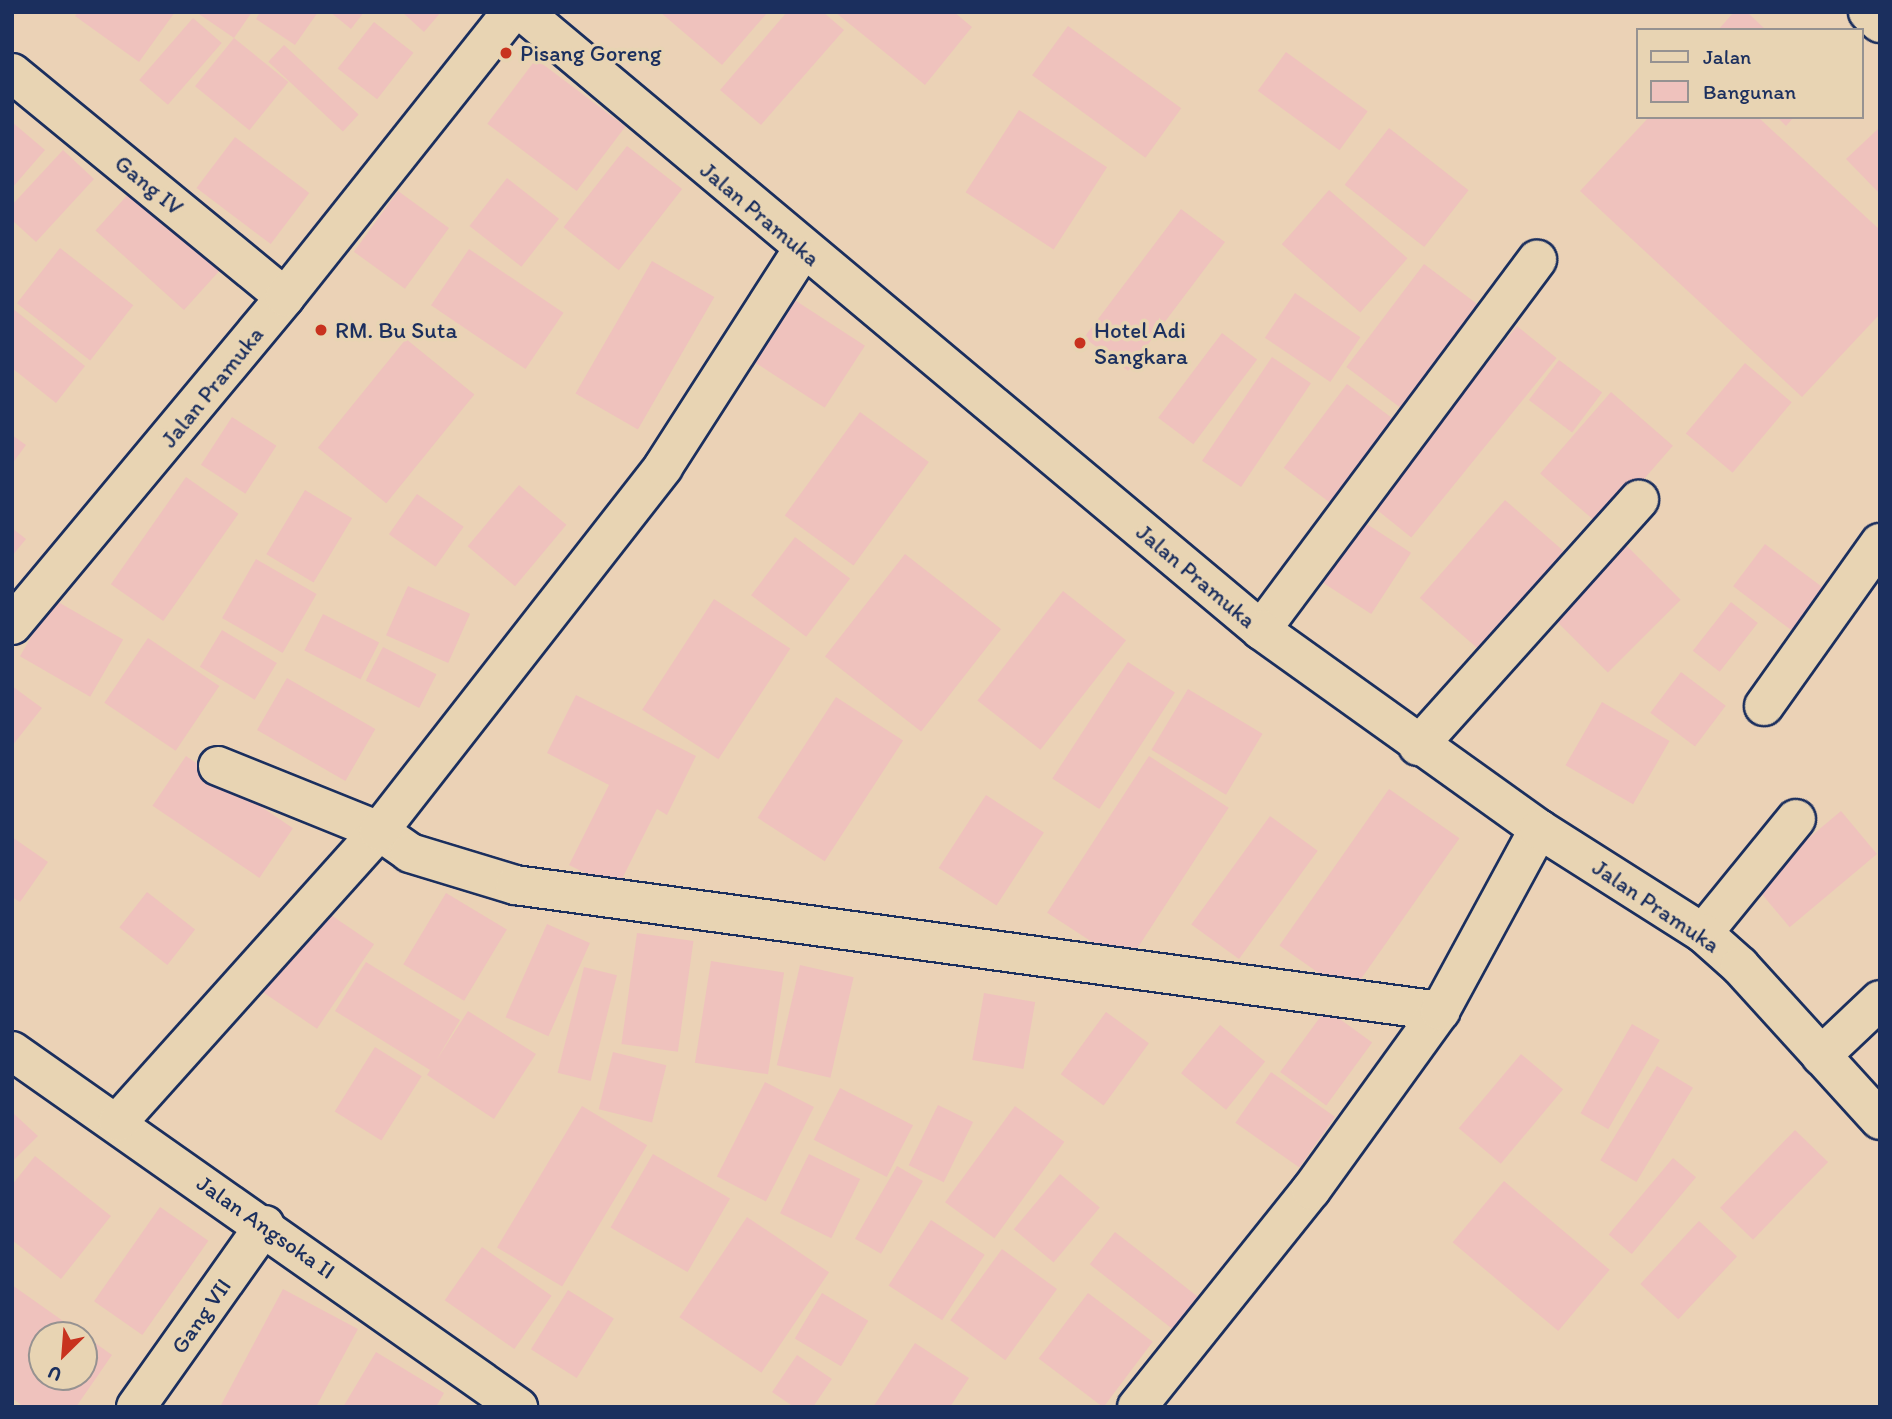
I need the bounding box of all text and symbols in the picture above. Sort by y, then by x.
legend [1636,28,1864,119]
place label: Pisang Goreng [520,39,662,67]
text: Jalan [1703,44,1751,69]
marker: Pisang Goreng [498,45,514,61]
text: Bangunan [1703,79,1796,104]
street label: Gang IV [109,149,189,221]
street label: Jalan Pramuka [695,156,825,272]
place label: RM. Bu Suta [335,316,457,344]
place label: Hotel Adi Sangkara [1094,316,1188,370]
street label: Jalan Pramuka [155,321,269,453]
marker: RM. Bu Suta [313,322,329,338]
marker: Hotel Adi Sangkara [1072,335,1088,351]
street label: Jalan Pramuka [1131,518,1261,634]
street label: Jalan Pramuka [1587,853,1725,959]
street label: Jalan Angsoka II [192,1169,340,1285]
street label: Gang VII [165,1273,237,1359]
north arrow [28,1321,98,1391]
text: U [44,1361,65,1387]

